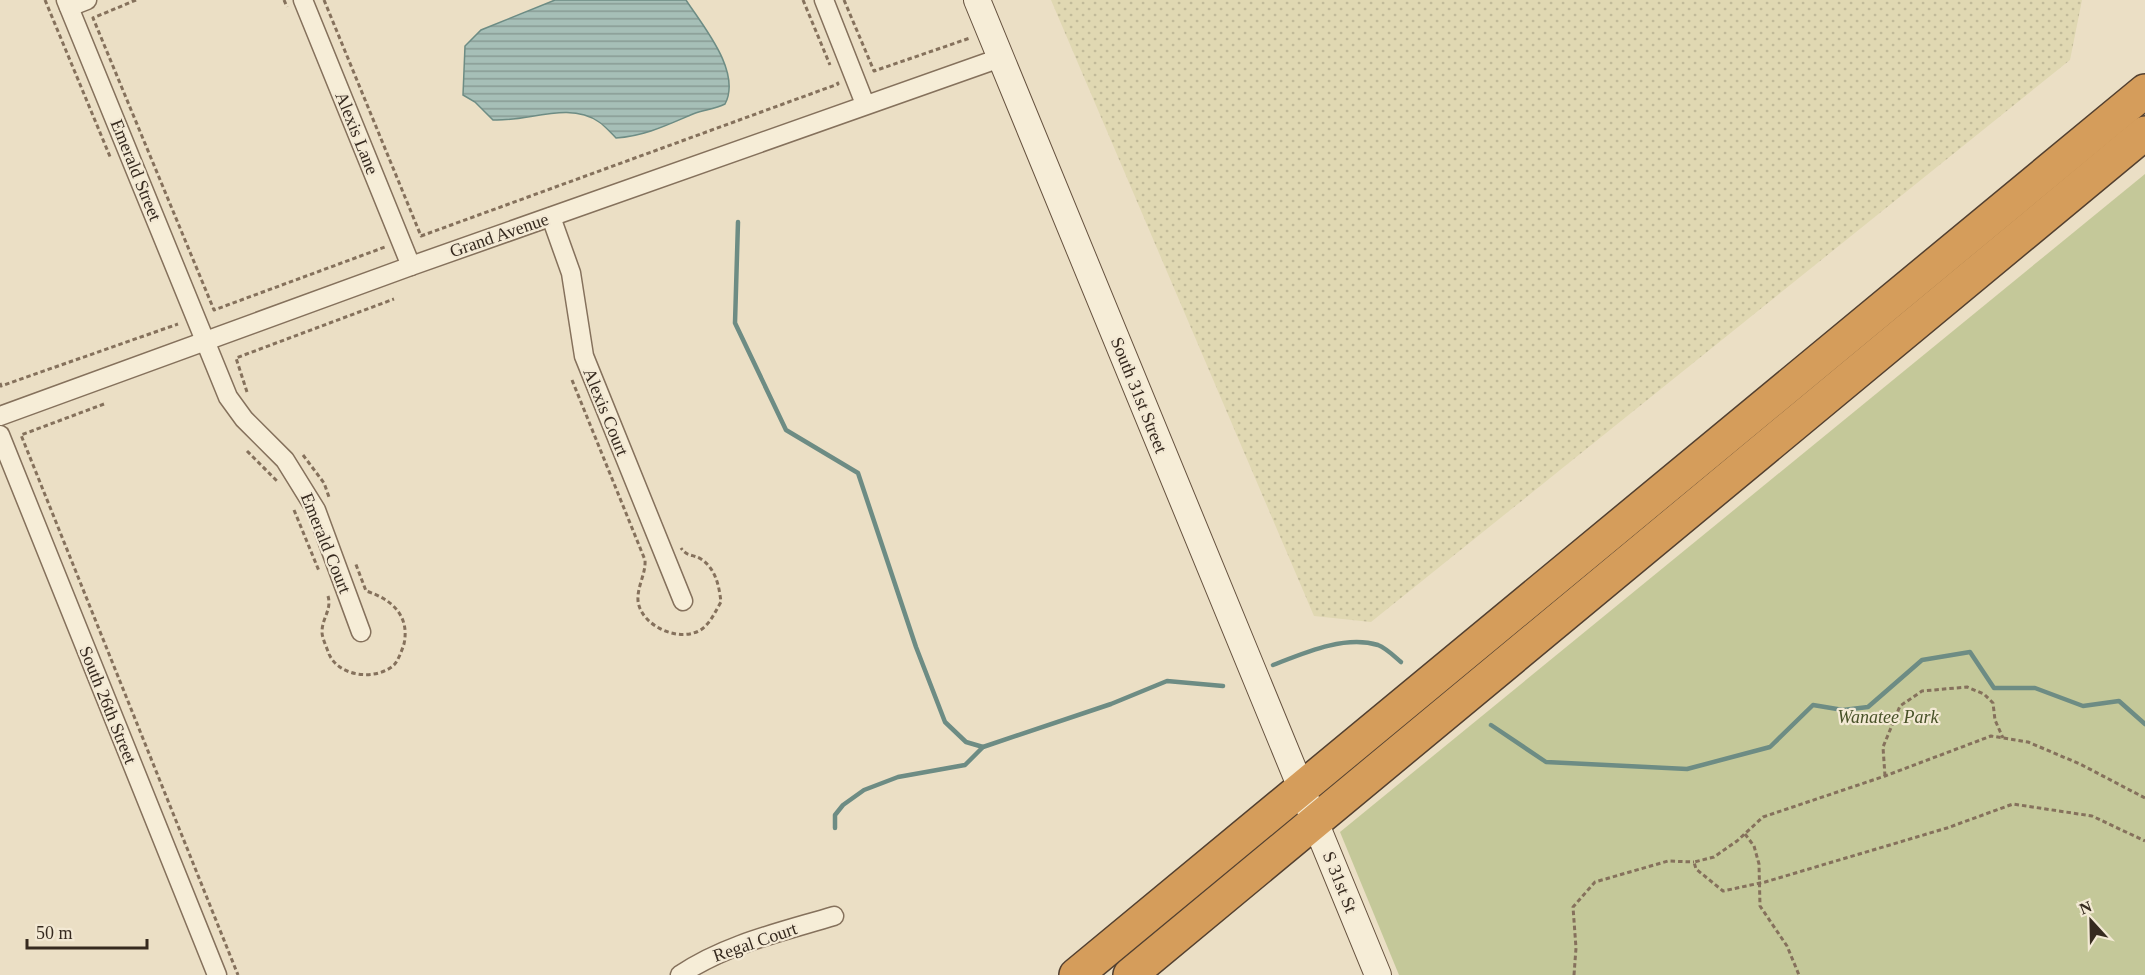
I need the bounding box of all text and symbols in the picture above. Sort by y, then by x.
street label: Alexis Lane [331,89,383,177]
street label: Emerald Street [107,116,165,224]
street label: Grand Avenue [447,209,551,261]
street label: South 31st Street [1107,334,1171,456]
street label: Alexis Court [579,365,633,459]
street label: Emerald Court [297,490,355,596]
street label: South 26th Street [75,643,141,767]
park label: Wanatee Park [1838,707,1939,727]
street label: S 31st St [1319,849,1361,915]
north arrow [2061,891,2121,951]
text: N [2077,897,2095,918]
scale bar [27,912,147,950]
street label: Regal Court [710,918,800,966]
text: 50 m [36,923,73,943]

